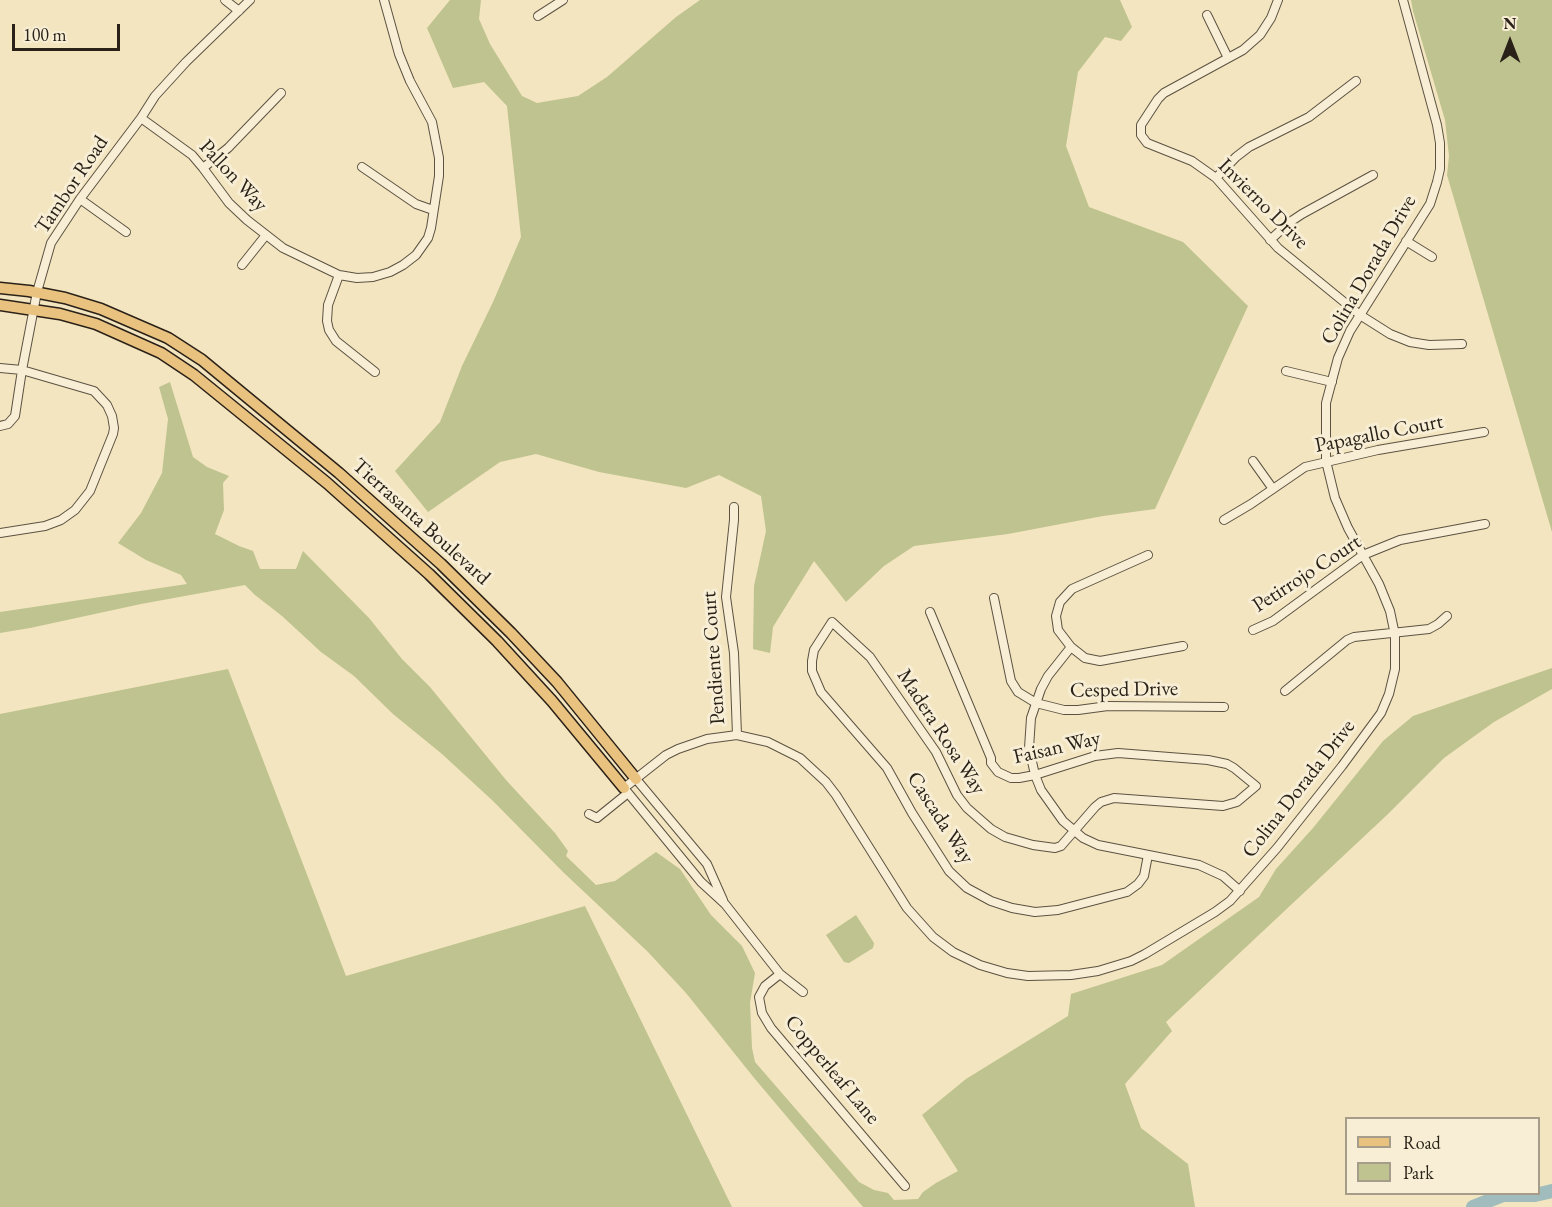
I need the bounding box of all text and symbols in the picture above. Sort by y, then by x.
scale bar [15,12,123,50]
north arrow [1480,12,1540,72]
text: N [1504,13,1516,34]
text: 100 m [23,23,67,46]
street label: Tambor Road [30,131,114,239]
street label: Pallon Way [193,135,273,217]
street label: Invierno Drive [1212,153,1314,255]
street label: Colina Dorada Drive [1316,191,1422,349]
street label: Papagallo Court [1313,409,1445,459]
street label: Tierrasanta Boulevard [347,453,495,591]
street label: Petirrojo Court [1248,530,1366,618]
street label: Pendiente Court [697,590,731,726]
street label: Madera Rosa Way [891,665,991,799]
street label: Cesped Drive [1070,676,1178,704]
street label: Colina Dorada Drive [1237,715,1361,863]
street label: Faisan Way [1011,726,1103,770]
street label: Cascada Way [901,767,979,869]
street label: Copperleaf Lane [779,1010,885,1130]
legend [1345,1117,1540,1195]
text: Road [1403,1131,1441,1154]
text: Park [1403,1161,1434,1184]

